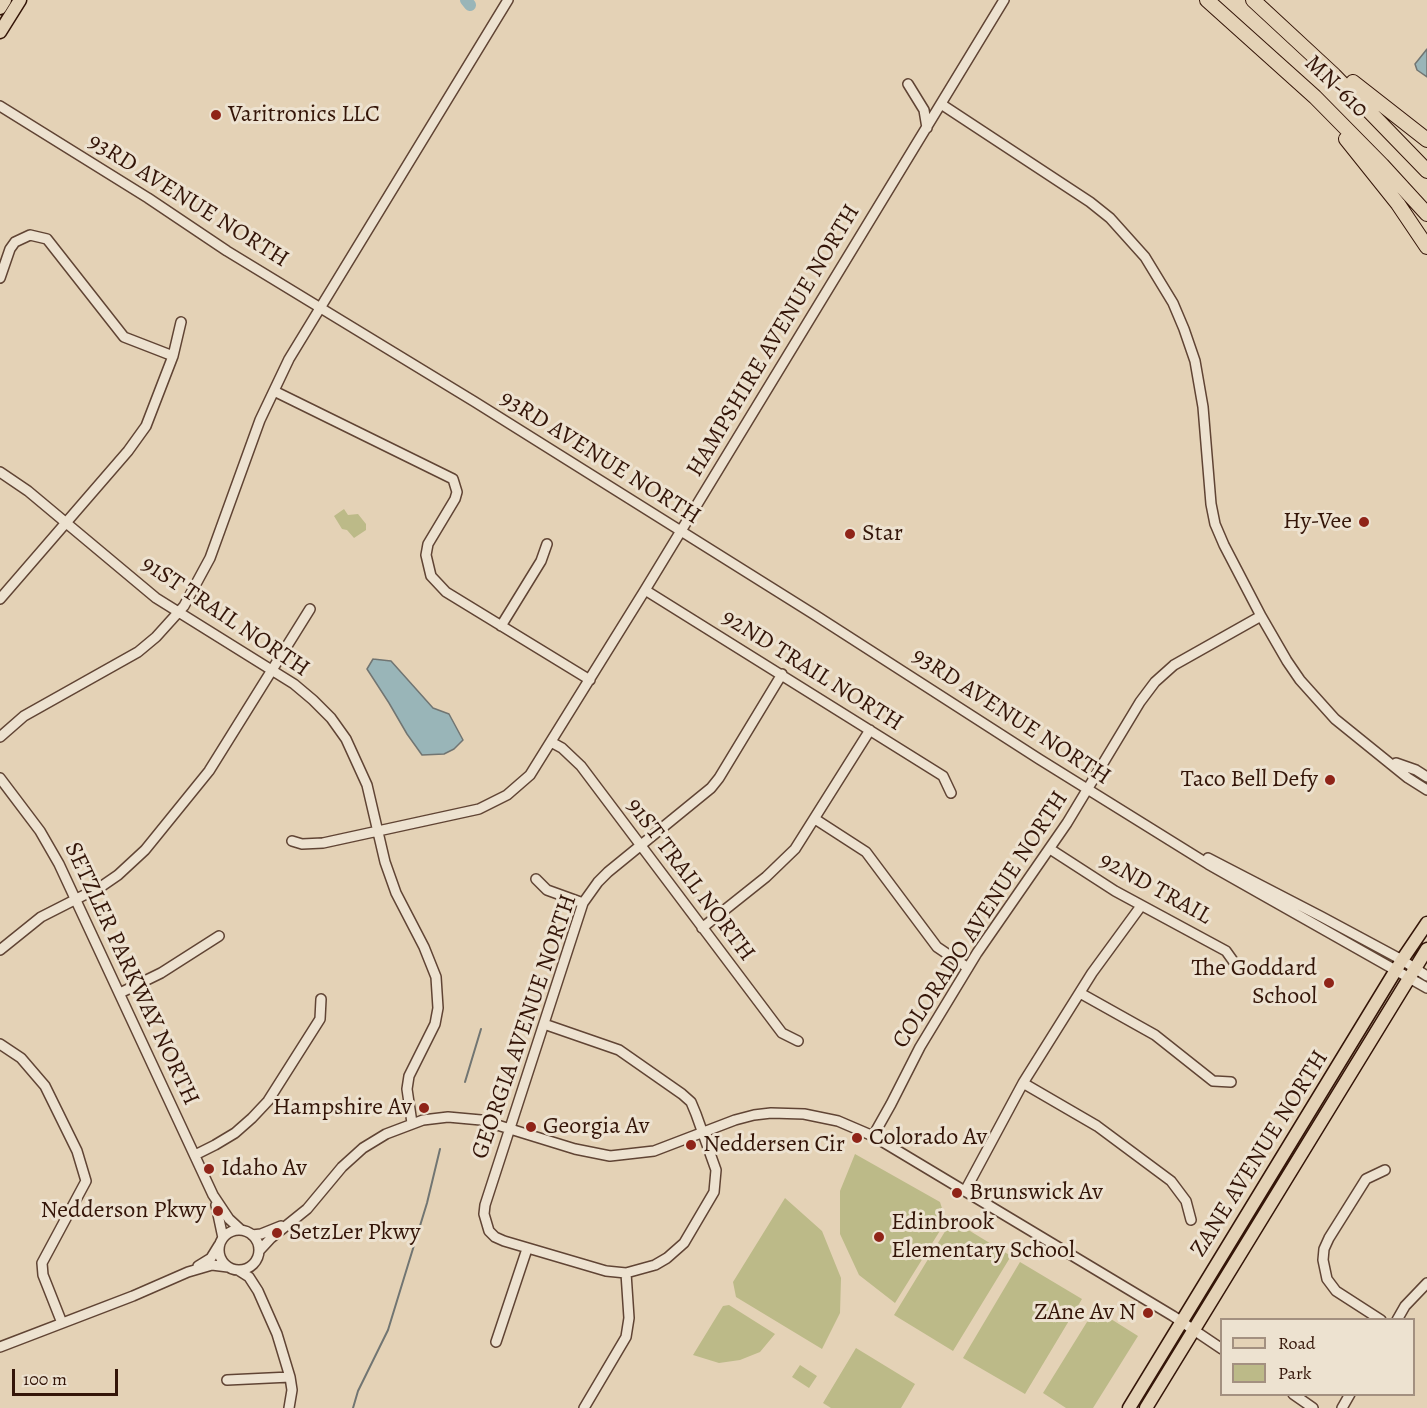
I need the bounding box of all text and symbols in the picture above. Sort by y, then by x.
street label: MN-610 [1298,50,1374,124]
place label: Varitronics LLC [228,101,380,129]
marker: Varitronics LLC [209,108,223,122]
street label: 93RD AVENUE NORTH [82,128,294,274]
street label: HAMPSHIRE AVENUE NORTH [681,200,867,482]
street label: 93RD AVENUE NORTH [494,385,706,531]
place label: Hy-Vee [1283,508,1352,536]
marker: Hy-Vee [1357,515,1371,529]
place label: Star [862,520,903,548]
marker: Star [843,527,857,541]
street label: 91ST TRAIL NORTH [135,550,315,684]
street label: 92ND TRAIL NORTH [716,604,908,738]
street label: 93RD AVENUE NORTH [906,642,1116,792]
place label: Taco Bell Defy [1181,766,1318,794]
marker: Taco Bell Defy [1323,773,1337,787]
street label: COLORADO AVENUE NORTH [887,786,1075,1054]
street label: 91ST TRAIL NORTH [619,793,761,967]
street label: SETZLER PARKWAY NORTH [57,838,205,1110]
street label: 92ND TRAIL [1094,846,1216,932]
street label: GEORGIA AVENUE NORTH [466,891,584,1163]
place label: The Goddard School [1191,955,1317,1011]
marker: The Goddard School [1322,976,1336,990]
street label: ZANE AVENUE NORTH [1185,1045,1335,1263]
place label: Hampshire Av [273,1094,412,1122]
marker: Hampshire Av [417,1101,431,1115]
place label: Georgia Av [543,1113,649,1141]
marker: Georgia Av [524,1120,538,1134]
place label: Colorado Av [869,1124,987,1152]
place label: Neddersen Cir [703,1131,845,1159]
marker: Colorado Av [850,1131,864,1145]
marker: Neddersen Cir [684,1138,698,1152]
place label: Idaho Av [221,1155,307,1183]
marker: Idaho Av [202,1162,216,1176]
place label: Brunswick Av [969,1179,1103,1207]
marker: Brunswick Av [950,1186,964,1200]
place label: Nedderson Pkwy [40,1197,206,1225]
marker: Nedderson Pkwy [211,1204,225,1218]
place label: Edinbrook Elementary School [891,1209,1075,1265]
place label: SetzLer Pkwy [289,1219,420,1247]
marker: SetzLer Pkwy [270,1226,284,1240]
marker: Edinbrook Elementary School [872,1230,886,1244]
place label: ZAne Av N [1034,1299,1136,1327]
marker: ZAne Av N [1141,1306,1155,1320]
legend [1220,1318,1415,1396]
text: Road [1278,1331,1315,1355]
scale bar [15,1357,122,1395]
text: Park [1278,1361,1312,1385]
text: 100 m [23,1367,67,1391]

